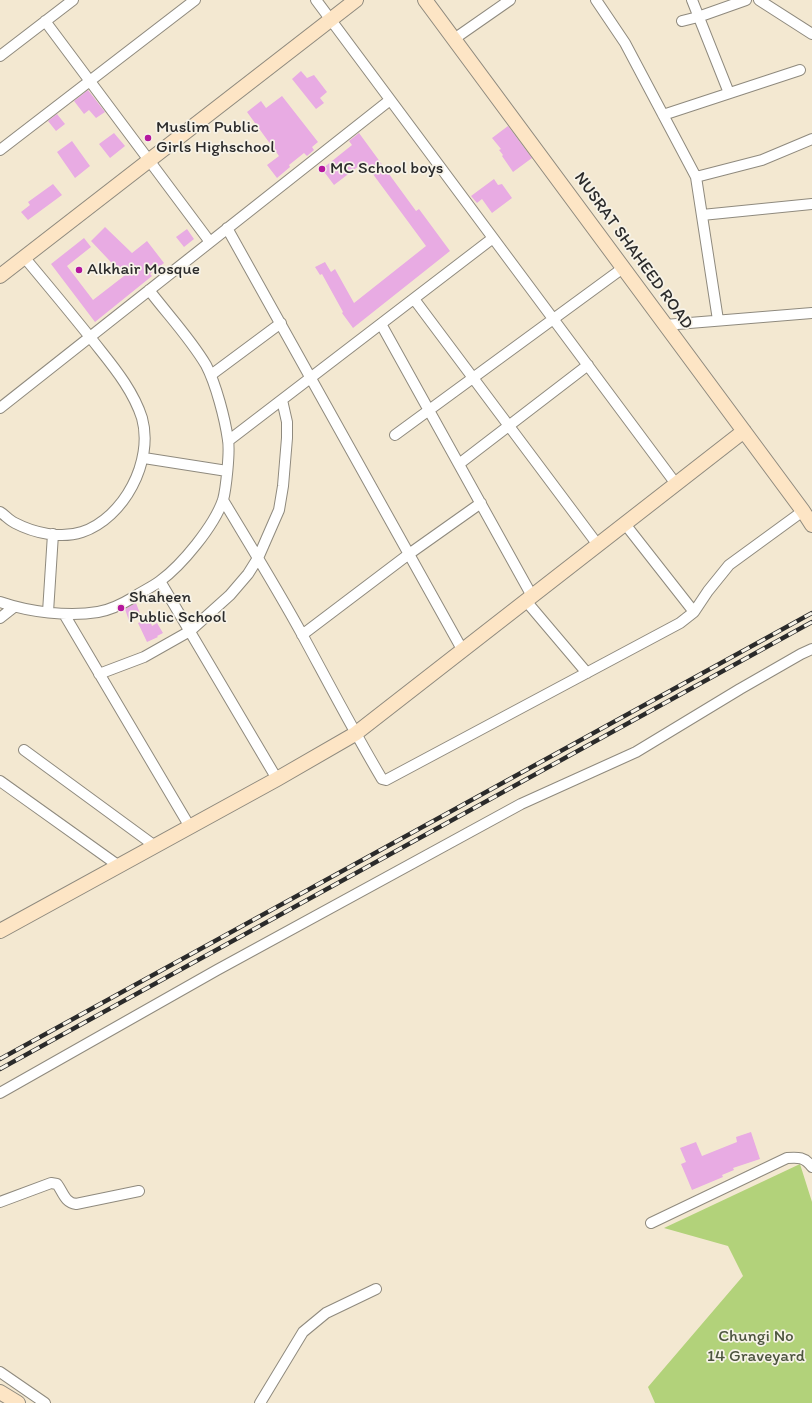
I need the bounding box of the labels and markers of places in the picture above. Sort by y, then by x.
place label: Muslim Public Girls Highschool [156,118,275,158]
marker: Muslim Public Girls Highschool [143,133,153,143]
place label: MC School boys [330,159,443,179]
marker: MC School boys [317,164,327,174]
place label: Alkhair Mosque [87,260,200,280]
marker: Alkhair Mosque [74,265,84,275]
place label: Shaheen Public School [129,588,226,628]
marker: Shaheen Public School [116,603,126,613]

